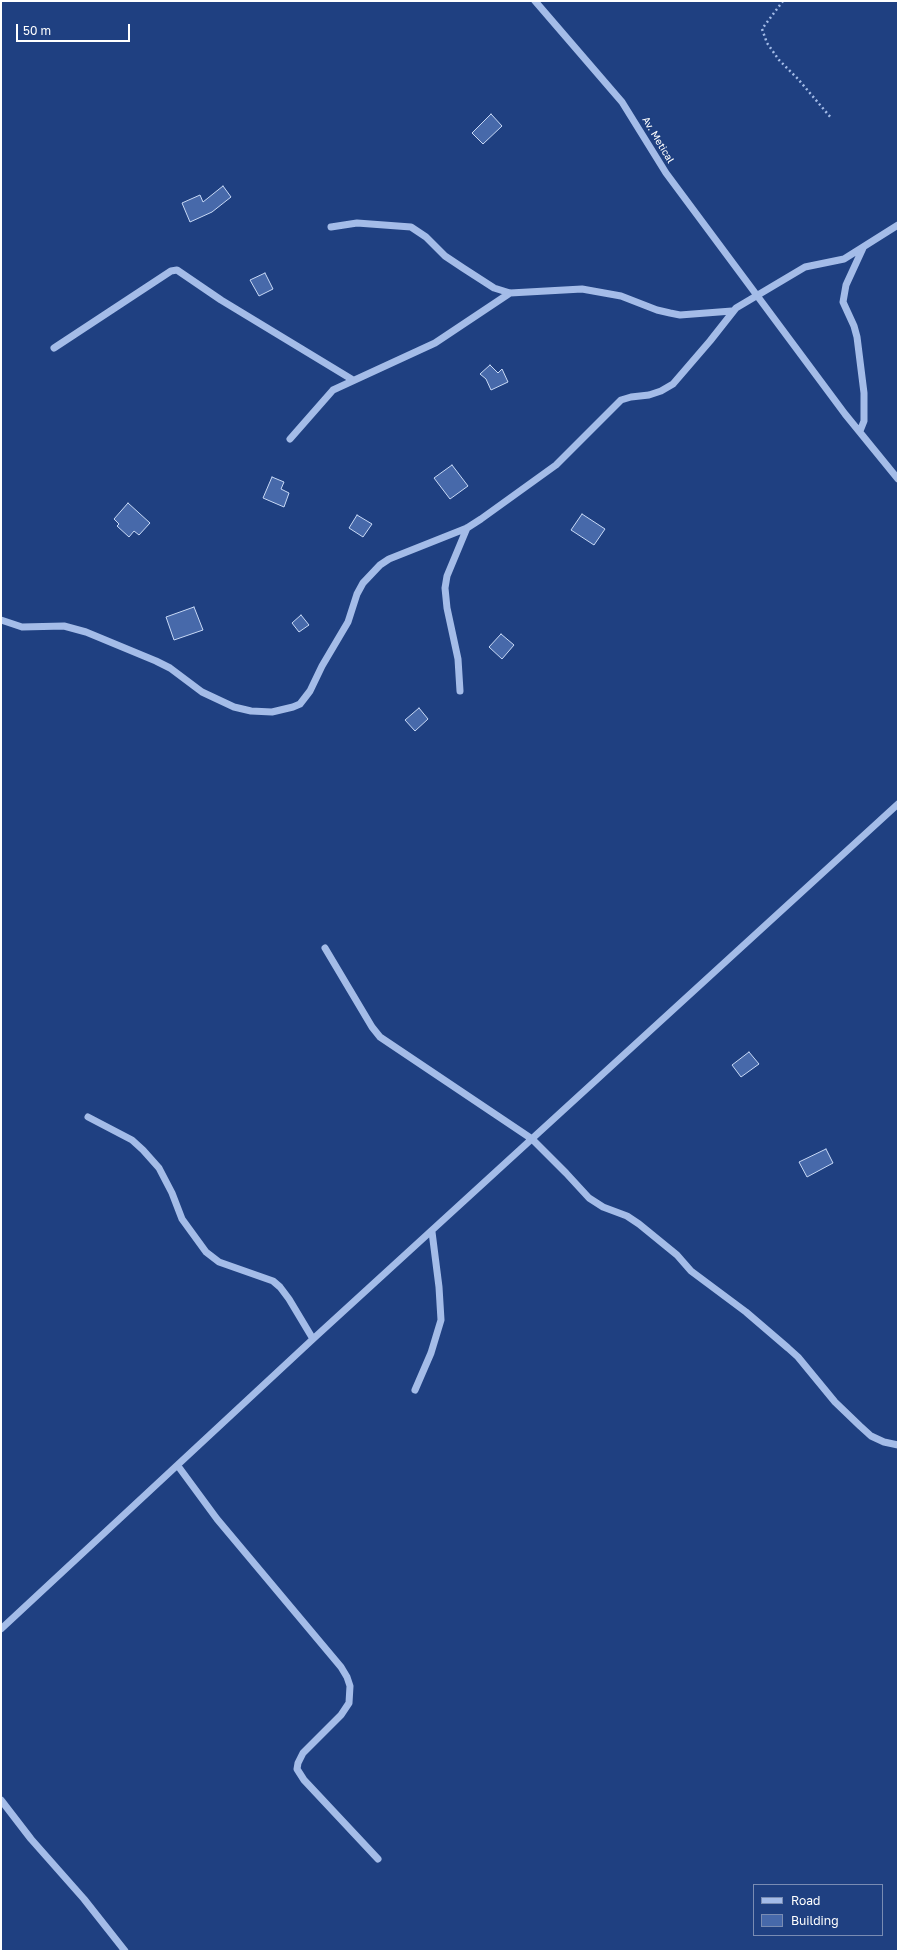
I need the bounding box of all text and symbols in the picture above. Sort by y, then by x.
scale bar [18,16,132,42]
text: 50 m [23,23,51,38]
street label: Av. Metical [639,115,677,165]
legend [753,1884,883,1936]
text: Road [791,1893,820,1908]
text: Building [791,1913,839,1928]

